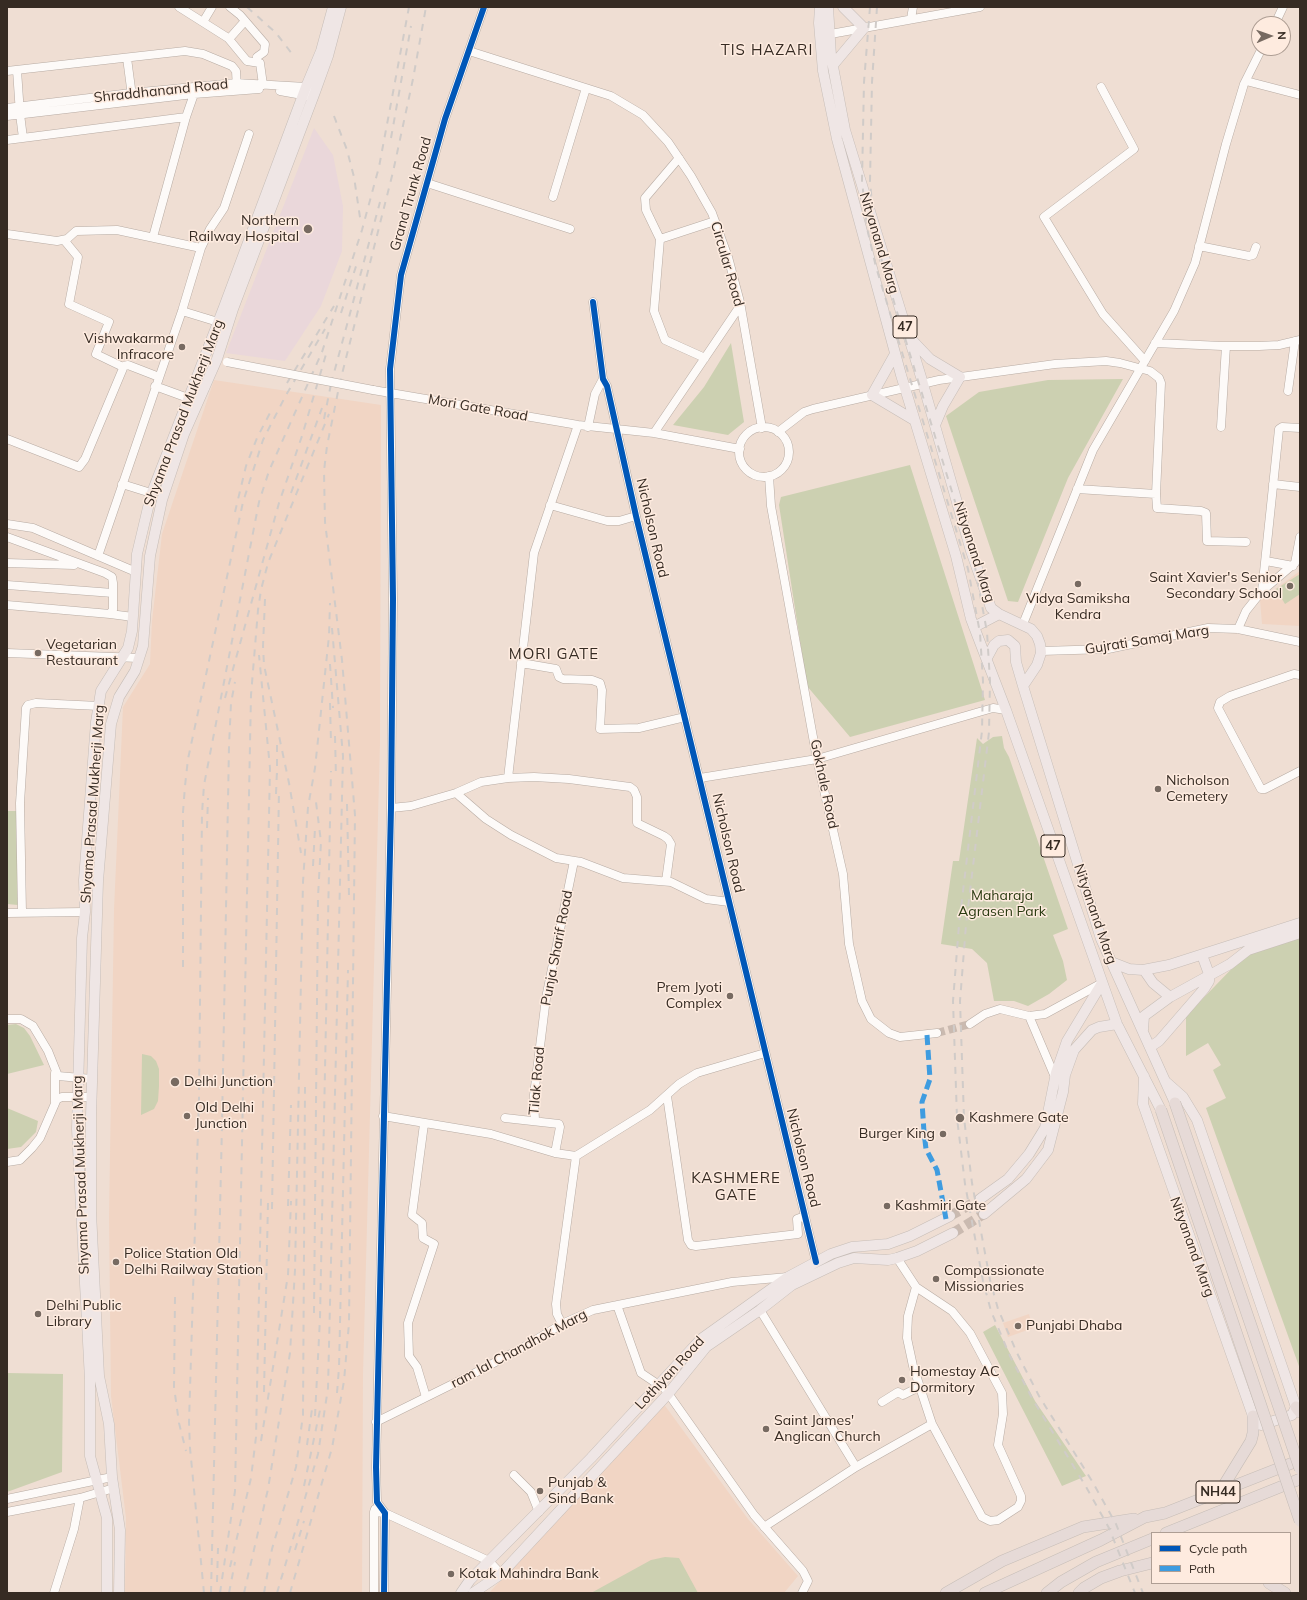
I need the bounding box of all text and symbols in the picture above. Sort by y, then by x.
north arrow [1251,16,1291,56]
text: N [1275,31,1289,40]
district label: TIS HAZARI [721,41,813,59]
street label: Shraddhanand Road [93,76,229,106]
street label: Grand Trunk Road [387,135,435,253]
street label: Nityanand Marg [856,190,902,296]
place label: Northern Railway Hospital [189,213,299,246]
street label: Circular Road [707,220,747,308]
marker: Northern Railway Hospital [302,223,314,235]
road number: 47 [893,316,917,338]
street label: Shyama Prasad Mukherji Marg [140,317,228,509]
place label: Vishwakarma Infracore [84,331,174,364]
marker: Vishwakarma Infracore [177,342,187,352]
street label: Mori Gate Road [427,391,529,425]
street label: Nicholson Road [632,477,672,579]
street label: Nityanand Marg [950,499,998,605]
place label: Saint Xavier's Senior Secondary School [1149,570,1282,602]
marker: Vidya Samiksha Kendra [1073,579,1083,589]
marker: Saint Xavier's Senior Secondary School [1285,581,1295,591]
place label: Vidya Samiksha Kendra [1026,591,1130,624]
street label: Gujrati Samaj Marg [1084,622,1210,658]
place label: Vegetarian Restaurant [46,637,118,670]
district label: MORI GATE [509,645,599,663]
marker: Vegetarian Restaurant [33,648,43,658]
street label: Shyama Prasad Mukherji Marg [78,704,108,904]
street label: Gokhale Road [806,738,842,830]
place label: Nicholson Cemetery [1166,773,1229,806]
marker: Nicholson Cemetery [1153,784,1163,794]
street label: Nicholson Road [708,792,748,894]
road number: 47 [1041,835,1065,857]
street label: Nityanand Marg [1070,862,1120,966]
park label: Maharaja Agrasen Park [958,888,1046,920]
street label: Punja Sharif Road [538,889,576,1007]
place label: Prem Jyoti Complex [656,980,722,1012]
marker: Prem Jyoti Complex [725,991,735,1001]
street label: Tilak Road [526,1046,548,1116]
place label: Delhi Junction [184,1074,273,1090]
street label: Shyama Prasad Mukherji Marg [69,1075,93,1275]
marker: Delhi Junction [169,1076,181,1088]
place label: Old Delhi Junction [195,1100,254,1132]
street label: Nicholson Road [783,1107,823,1209]
place label: Kashmere Gate [969,1110,1069,1126]
marker: Old Delhi Junction [182,1111,192,1121]
marker: Kashmere Gate [954,1112,966,1124]
place label: Burger King [859,1126,935,1142]
marker: Burger King [938,1129,948,1139]
district label: KASHMERE GATE [691,1169,781,1204]
street label: Nityanand Marg [1166,1195,1218,1299]
place label: Kashmiri Gate [895,1198,986,1214]
marker: Kashmiri Gate [882,1201,892,1211]
place label: Police Station Old Delhi Railway Station [124,1246,263,1278]
marker: Police Station Old Delhi Railway Station [111,1257,121,1267]
place label: Compassionate Missionaries [944,1263,1044,1296]
marker: Compassionate Missionaries [931,1274,941,1284]
place label: Delhi Public Library [46,1298,122,1330]
street label: ram lal Chandhok Marg [448,1306,590,1392]
marker: Delhi Public Library [33,1309,43,1319]
place label: Punjabi Dhaba [1026,1318,1122,1334]
marker: Punjabi Dhaba [1013,1321,1023,1331]
street label: Lothiyan Road [632,1333,708,1413]
place label: Homestay AC Dormitory [910,1364,1000,1396]
marker: Homestay AC Dormitory [897,1375,907,1385]
place label: Saint James' Anglican Church [774,1413,881,1446]
marker: Saint James' Anglican Church [761,1424,771,1434]
place label: Punjab & Sind Bank [548,1475,614,1508]
road number: NH44 [1196,1481,1240,1503]
marker: Punjab & Sind Bank [535,1486,545,1496]
legend [1151,1532,1291,1584]
text: Cycle path [1189,1541,1247,1556]
text: Path [1189,1561,1215,1576]
place label: Kotak Mahindra Bank [459,1566,599,1582]
marker: Kotak Mahindra Bank [446,1569,456,1579]

